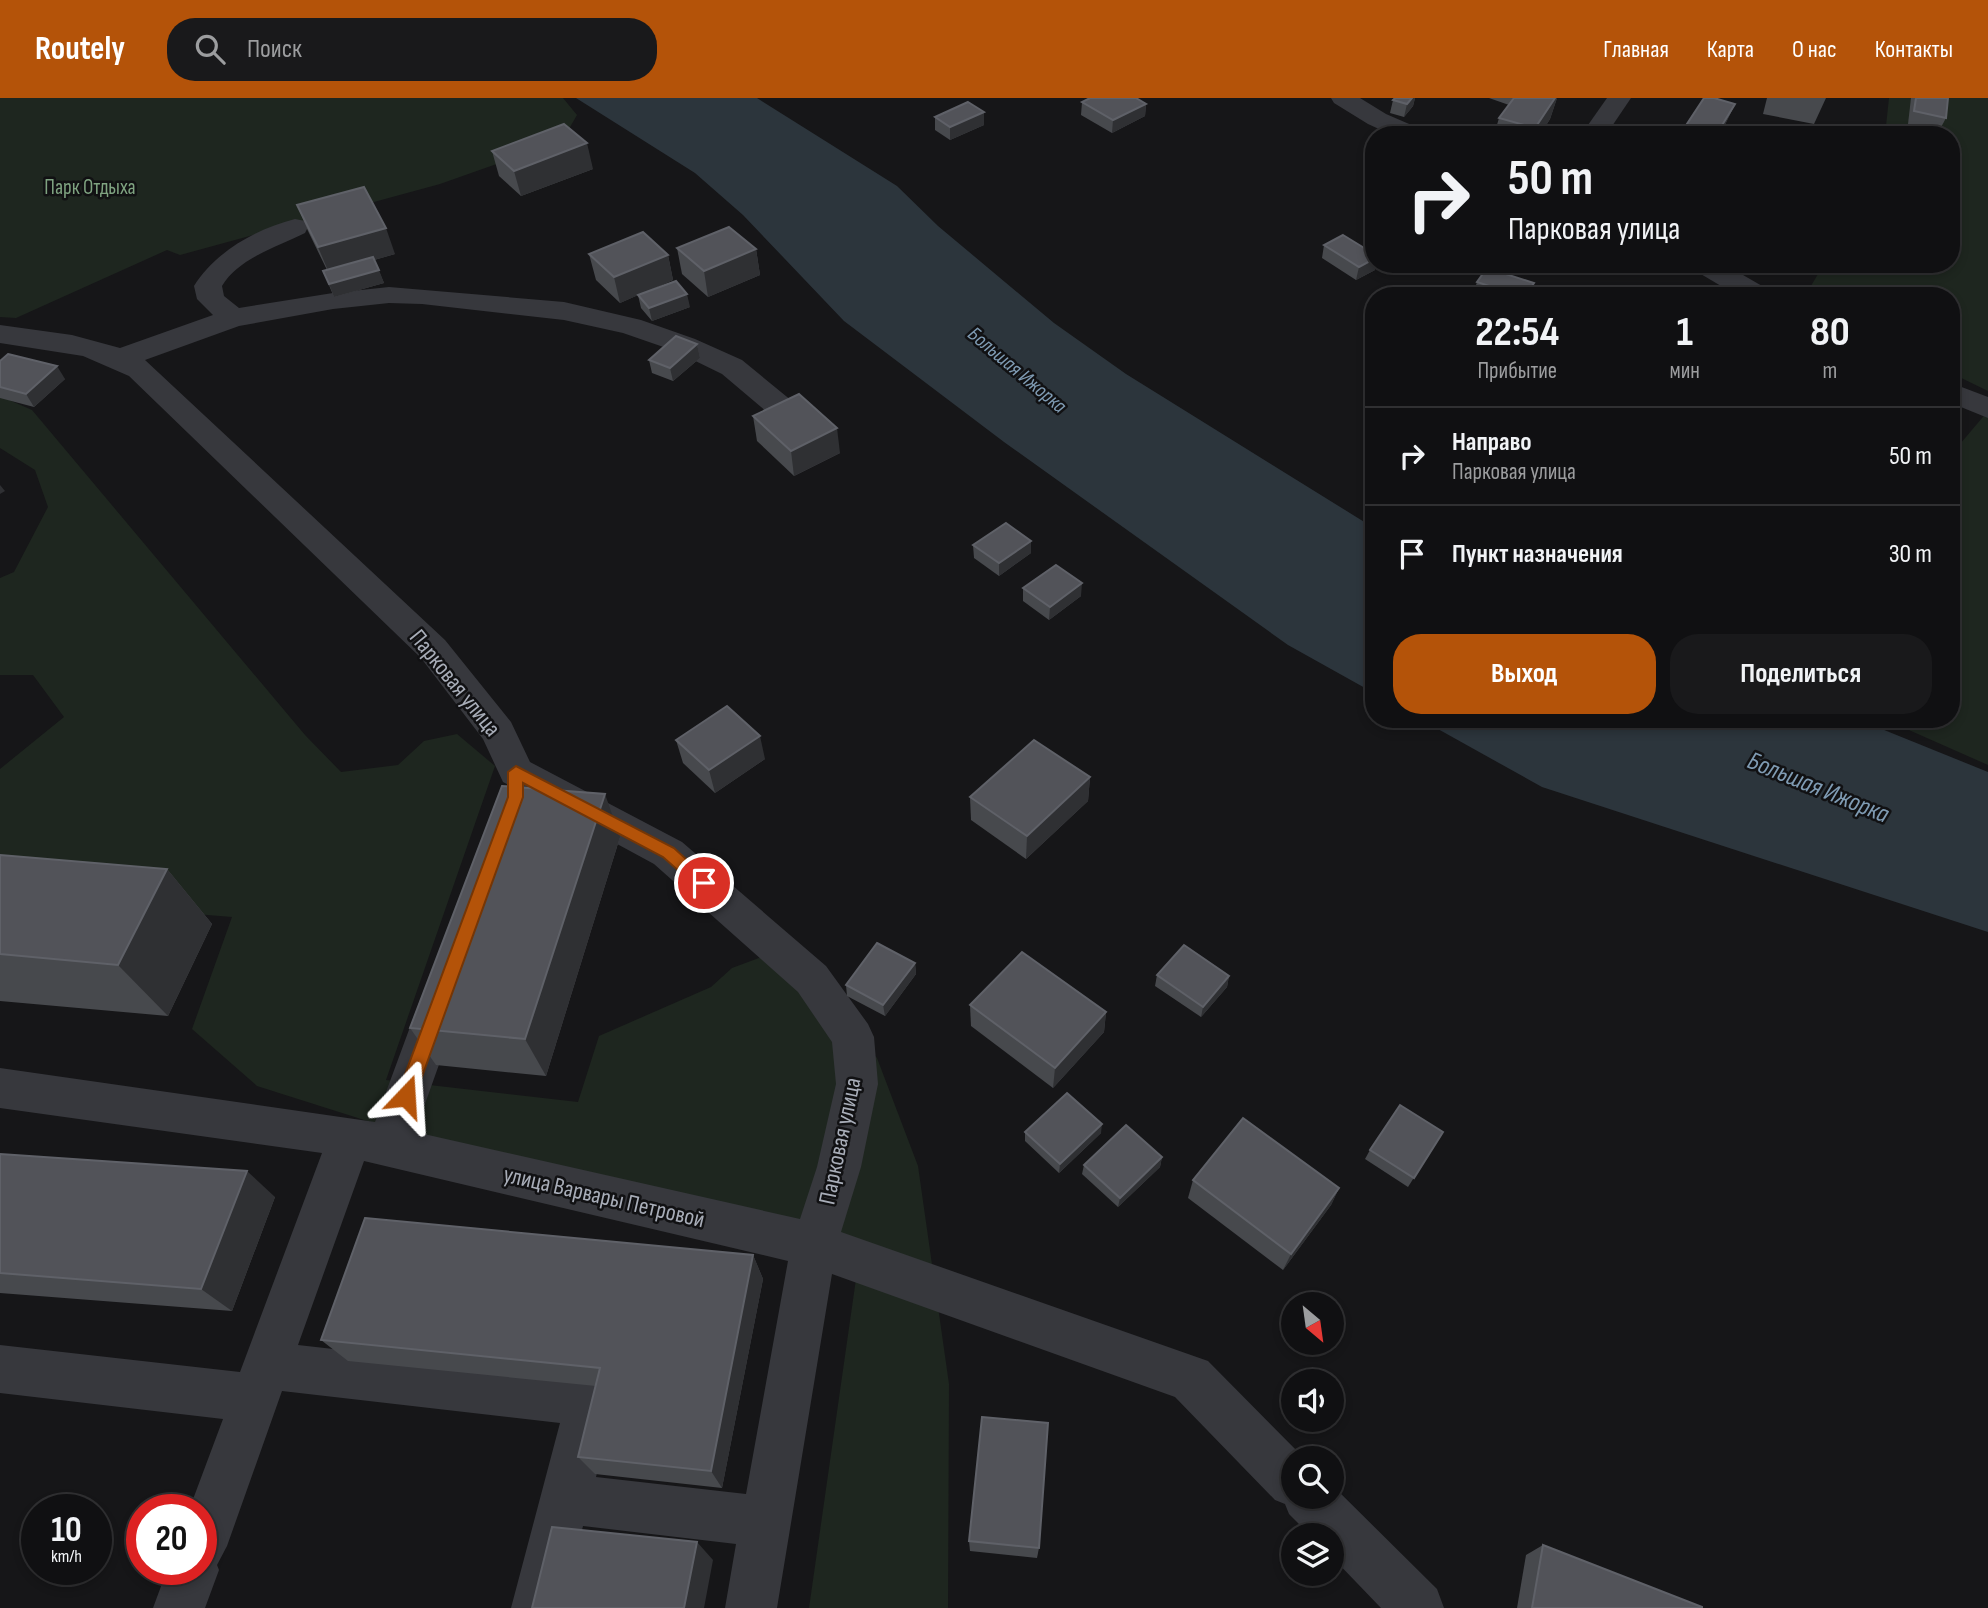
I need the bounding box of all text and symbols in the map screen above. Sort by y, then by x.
search box [167,18,657,81]
text: Routely [35,29,125,69]
icon: search [191,30,229,68]
text: Поиск [247,34,302,65]
text: Главная [1603,35,1669,64]
text: Карта [1707,35,1754,64]
text: О нас [1792,35,1837,64]
text: Контакты [1875,35,1953,64]
text: 50 m [1508,150,1593,209]
icon: right [1393,154,1484,245]
park label: Парк Отдыха [44,175,136,200]
text: Парковая улица [1508,210,1680,249]
text: 22:54 [1475,307,1559,358]
text: 1 [1676,307,1693,358]
text: 80 [1810,307,1850,358]
water label: Большая Ижорка [963,322,1072,419]
text: Прибытие [1477,357,1557,385]
text: мин [1669,357,1700,385]
text: m [1823,357,1837,385]
text: Направо [1452,427,1531,458]
icon: right [1393,437,1431,475]
text: 50 m [1889,441,1932,472]
text: Парковая улица [1452,458,1576,486]
icon: arrive [1393,535,1431,573]
text: Пункт назначения [1452,539,1623,570]
text: 30 m [1889,539,1932,570]
street label: Парковая улица [403,624,507,742]
button: Выход [1393,634,1656,714]
button: Поделиться [1670,634,1932,714]
water label: Большая Ижорка [1743,746,1894,831]
pin [674,853,734,913]
icon: arrive [685,864,723,902]
position arrow [369,1059,443,1133]
street label: Парковая улица [812,1075,868,1207]
street label: улица Варвары Петровой [501,1160,707,1234]
north arrow [1281,1292,1344,1354]
map controls [1281,1292,1344,1586]
button: sound [1281,1369,1344,1432]
button: search [1281,1446,1344,1509]
speed limit sign: 20 [126,1494,217,1585]
text: 10 [51,1509,82,1552]
button: layers [1281,1523,1344,1586]
text: km/h [51,1546,82,1567]

